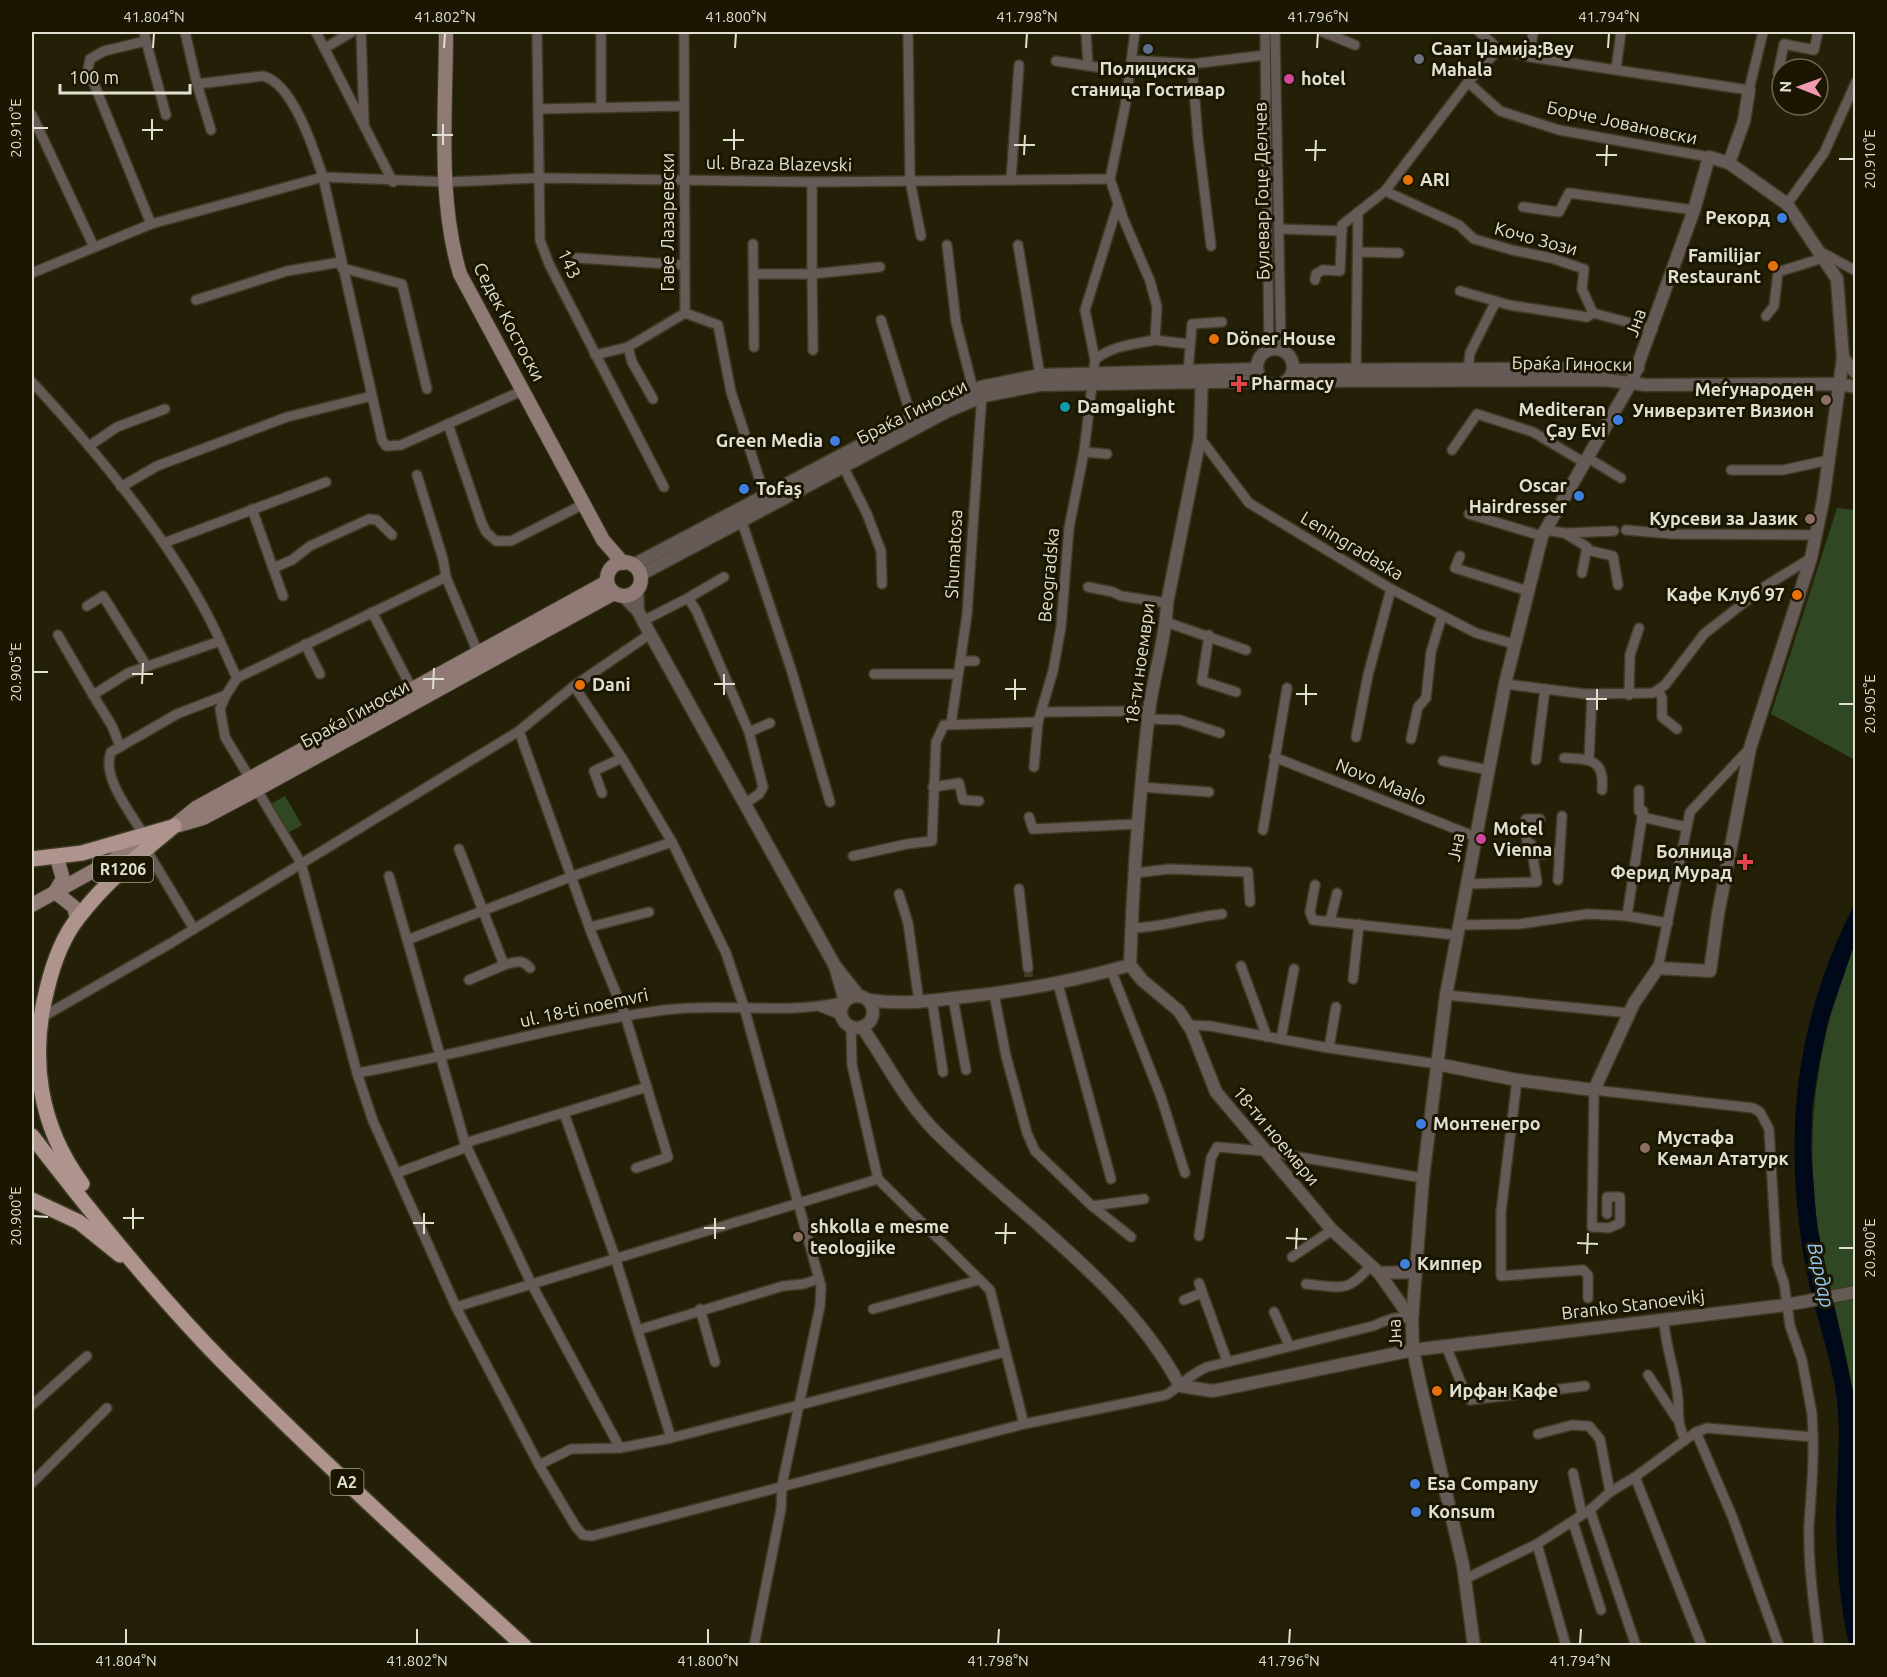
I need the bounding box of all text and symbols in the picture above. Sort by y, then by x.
text: 41.804°N [123,8,185,25]
text: 41.802°N [414,8,476,25]
text: 41.800°N [705,8,767,25]
text: 41.798°N [996,8,1058,25]
text: 41.796°N [1287,8,1349,25]
text: 41.794°N [1578,8,1640,25]
place label: Саат Џамија;Bey Mahala [1431,38,1574,79]
marker: Полициска станица Гостивар [1141,42,1155,56]
marker: Саат Џамија;Bey Mahala [1412,52,1426,66]
scale bar [60,57,190,95]
north arrow [1770,57,1830,117]
place label: Полициска станица Гостивар [1071,58,1225,99]
text: 100 m [69,67,119,87]
place label: hotel [1301,68,1346,88]
marker: hotel [1282,72,1296,86]
text: N [1776,81,1794,93]
street label: Борче Јовановски [1545,96,1699,148]
text: 20.910°E [7,98,24,158]
street label: Булевар Гоце Делчев [1249,102,1273,280]
text: 20.910°E [1861,129,1878,189]
street label: ul. Braza Blazevski [706,152,852,174]
street label: Гаве Лазаревски [657,153,677,291]
place label: ARI [1420,169,1450,189]
marker: ARI [1401,173,1415,187]
place label: Рекорд [1705,207,1770,227]
marker: Рекорд [1775,211,1789,225]
street label: Кочо Зози [1493,217,1580,259]
place label: Familijar Restaurant [1668,245,1762,286]
street label: 143 [554,246,585,282]
street label: Седек Костоски [470,259,550,384]
marker: Familijar Restaurant [1766,259,1780,273]
street label: Јна [1621,306,1649,340]
place label: Döner House [1226,328,1336,348]
marker: Döner House [1207,332,1221,346]
street label: Браќа Гиноски [1511,352,1633,374]
place label: Pharmacy [1251,373,1334,393]
street label: Браќа Гиноски [853,375,970,447]
marker: Pharmacy [1232,377,1246,391]
place label: Меѓународен Универзитет Визион [1633,379,1814,420]
marker: Меѓународен Универзитет Визион [1819,393,1833,407]
place label: Damgalight [1077,396,1175,416]
place label: Mediteran Çay Evi [1518,399,1606,441]
marker: Damgalight [1058,400,1072,414]
marker: Mediteran Çay Evi [1611,413,1625,427]
place label: Green Media [716,430,823,450]
marker: Green Media [828,434,842,448]
place label: Oscar Hairdresser [1469,475,1568,516]
place label: Tofaş [756,478,802,499]
marker: Tofaş [737,482,751,496]
marker: Oscar Hairdresser [1572,489,1586,503]
street label: Leningradaska [1297,507,1408,584]
place label: Курсеви за Јазик [1649,508,1799,528]
street label: Shumatosa [941,509,965,599]
marker: Курсеви за Јазик [1803,512,1817,526]
street label: Beogradska [1034,527,1062,623]
place label: Кафе Клуб 97 [1666,584,1785,604]
marker: Кафе Клуб 97 [1790,588,1804,602]
street label: 18-ти ноември [1121,601,1158,726]
text: 20.905°E [7,642,24,702]
place label: Dani [592,674,630,694]
text: 20.905°E [1861,674,1878,734]
street label: Браќа Гиноски [297,675,412,751]
marker: Dani [573,678,587,692]
street label: Novo Maalo [1333,754,1430,808]
place label: Motel Vienna [1493,818,1552,859]
street label: Јна [1442,831,1468,863]
marker: Motel Vienna [1474,832,1488,846]
place label: Болница Ферид Мурад [1610,841,1732,882]
marker: Болница Ферид Мурад [1736,853,1754,871]
road number: R1206 [93,856,153,882]
street label: ul. 18-ti noemvri [518,984,650,1030]
street label: 18-ти ноември [1229,1082,1324,1189]
place label: Монтенегро [1433,1113,1541,1133]
marker: Монтенегро [1414,1117,1428,1131]
place label: Мустафа Кемал Ататурк [1657,1127,1790,1168]
marker: Мустафа Кемал Ататурк [1638,1141,1652,1155]
text: 20.900°E [7,1186,24,1246]
place label: shkolla e mesme teologjike [810,1216,949,1257]
text: 20.900°E [1861,1218,1878,1278]
marker: shkolla e mesme teologjike [791,1230,805,1244]
water label: Вардар [1803,1240,1840,1310]
place label: Киппер [1417,1253,1482,1273]
marker: Киппер [1398,1257,1412,1271]
street label: Branko Stanoevikj [1560,1285,1706,1323]
street label: Јна [1383,1318,1405,1348]
place label: Ирфан Кафе [1449,1380,1558,1400]
marker: Ирфан Кафе [1430,1384,1444,1398]
road number: A2 [330,1469,364,1495]
place label: Esa Company [1427,1473,1539,1493]
marker: Esa Company [1408,1477,1422,1491]
place label: Konsum [1428,1501,1495,1521]
marker: Konsum [1409,1505,1423,1519]
text: 41.804°N [95,1652,157,1669]
text: 41.802°N [386,1652,448,1669]
text: 41.800°N [677,1652,739,1669]
text: 41.798°N [967,1652,1029,1669]
text: 41.796°N [1258,1652,1320,1669]
text: 41.794°N [1549,1652,1611,1669]

